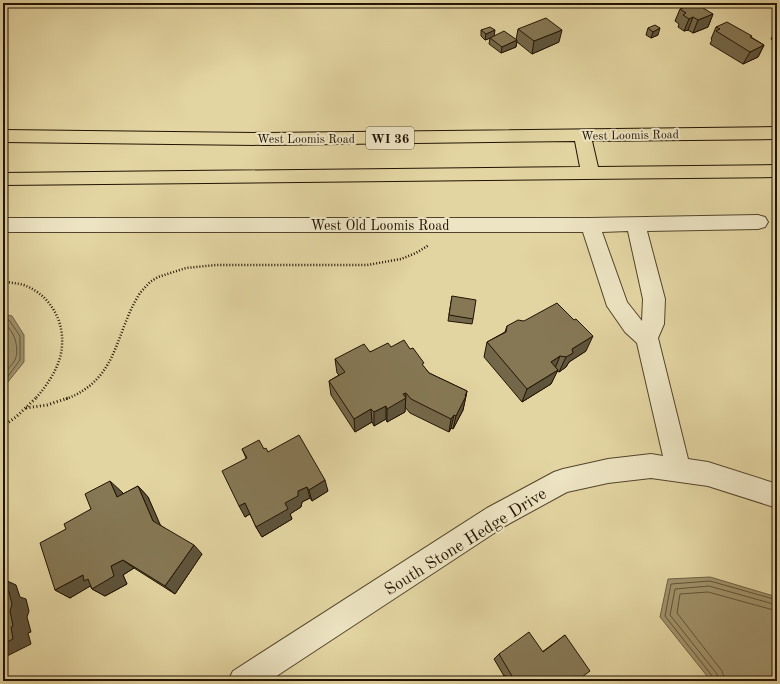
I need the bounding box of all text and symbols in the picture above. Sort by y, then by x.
road number: WI 36 [366,127,414,149]
street label: West Loomis Road [581,129,679,143]
street label: West Loomis Road [257,134,355,146]
street label: West Old Loomis Road [310,219,450,233]
street label: South Stone Hedge Drive [382,485,550,599]

